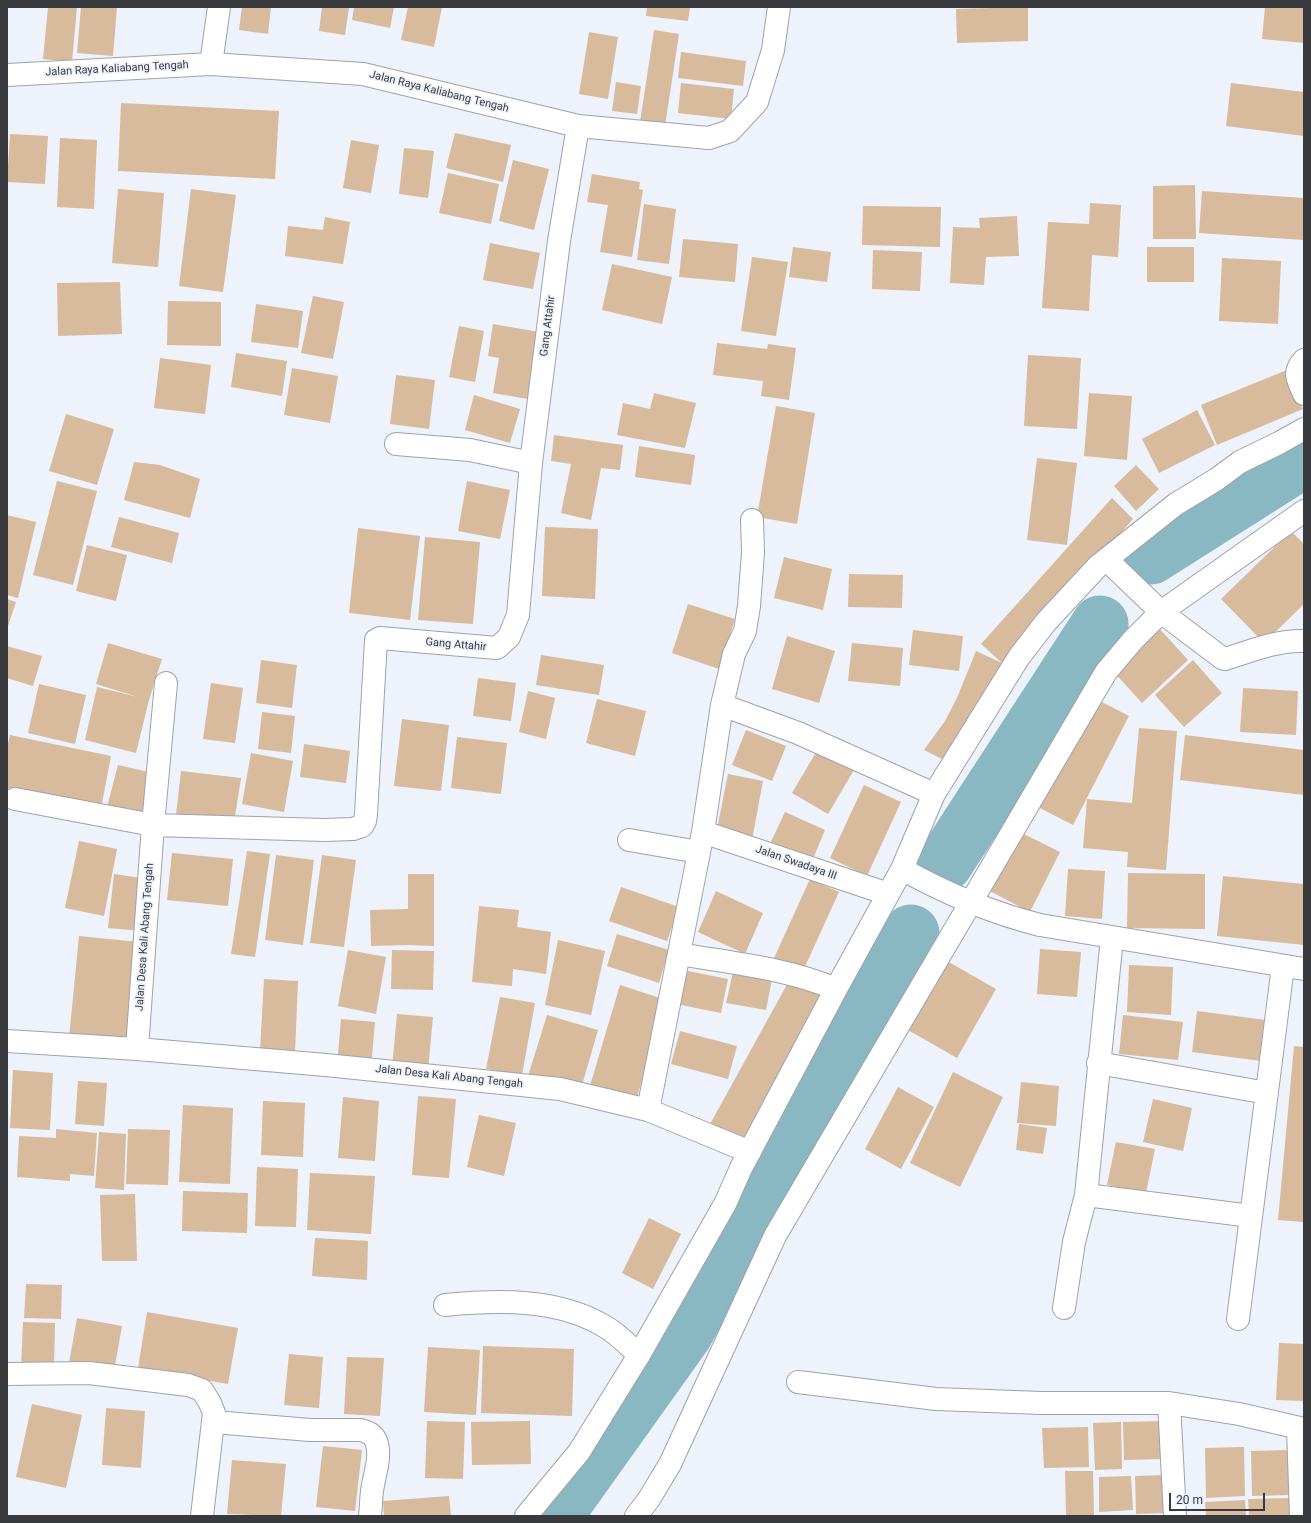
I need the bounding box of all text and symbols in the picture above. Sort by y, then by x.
street label: Jalan Raya Kaliabang Tengah [45,59,189,79]
street label: Jalan Raya Kaliabang Tengah [368,68,510,116]
street label: Gang Attahir [538,295,558,357]
street label: Gang Attahir [425,636,487,654]
street label: Jalan Swadaya III [754,843,838,883]
street label: Jalan Desa Kali Abang Tengah [133,863,157,1011]
street label: Jalan Desa Kali Abang Tengah [375,1063,523,1091]
scale bar [1171,1485,1267,1511]
text: 20 m [1176,1493,1203,1507]

